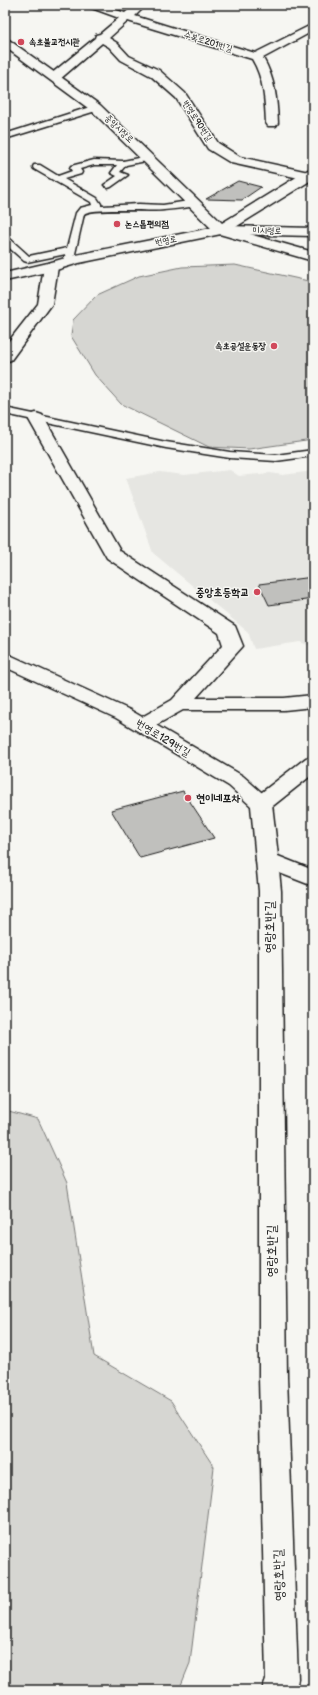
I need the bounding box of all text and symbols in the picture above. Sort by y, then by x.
street label: 수복로201번길 [182,29,234,55]
marker: 속초불교전시관 [16,37,26,47]
place label: 속초불교전시관 [29,37,80,48]
street label: 번영로90번길 [180,98,215,144]
street label: 중앙시장로 [102,112,136,146]
marker: 논스톱편의점 [112,219,122,229]
place label: 논스톱편의점 [125,219,169,230]
street label: 미시령로 [252,225,282,237]
street label: 번영로 [154,234,178,248]
place label: 속초공설운동장 [215,341,267,352]
marker: 속초공설운동장 [269,341,279,351]
place label: 중앙초등학교 [196,586,249,599]
marker: 중앙초등학교 [252,587,262,597]
street label: 번영로129번길 [133,717,193,759]
place label: 현이네포차 [196,792,240,805]
marker: 현이네포차 [183,793,193,803]
street label: 영랑호반길 [262,901,278,953]
street label: 영랑호반길 [264,1225,280,1277]
street label: 영랑호반길 [270,1549,288,1601]

